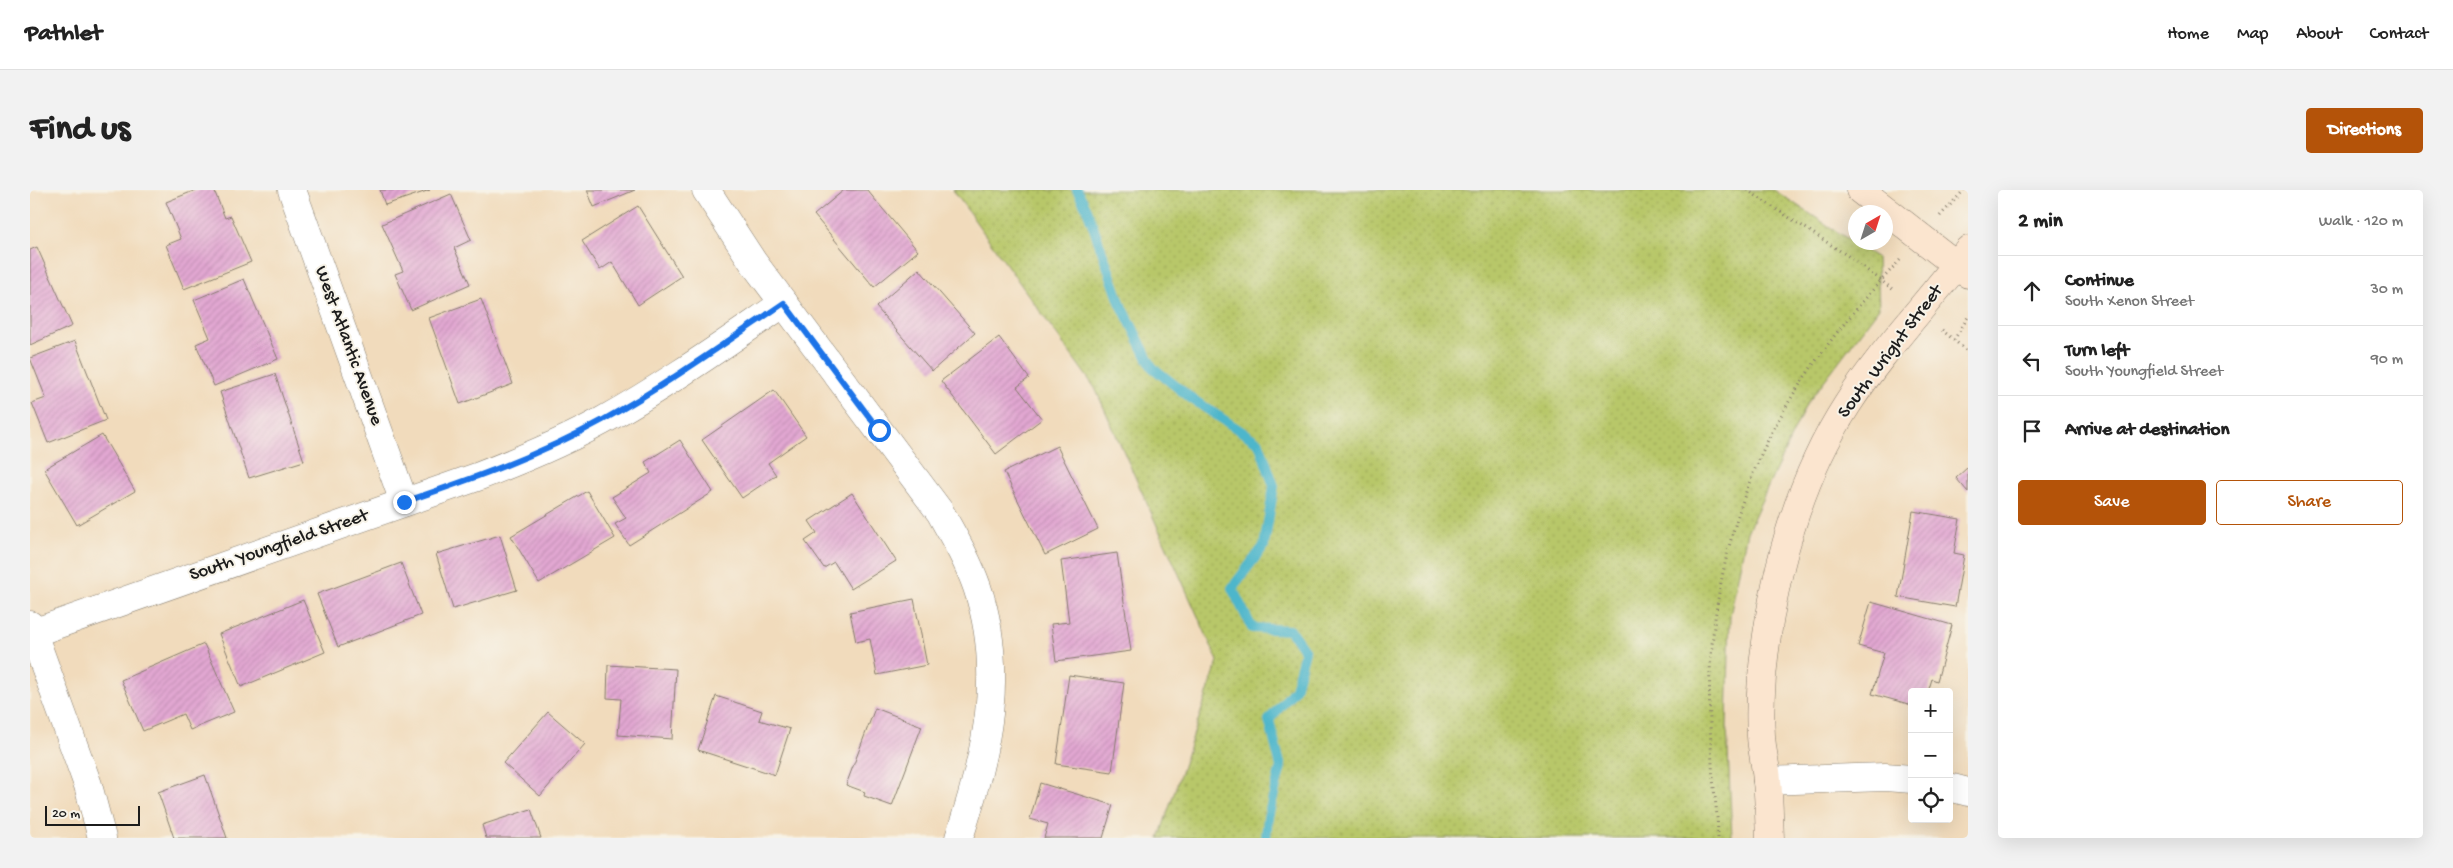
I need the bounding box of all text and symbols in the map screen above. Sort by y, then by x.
text: Pathlet [25,20,102,49]
text: Home [2167,24,2209,45]
text: Map [2237,24,2268,45]
text: About [2296,24,2342,45]
text: Contact [2370,24,2428,45]
button: Directions [2306,108,2423,153]
text: Find us [30,110,130,151]
north arrow [1848,205,1893,250]
text: 2 min [2018,210,2063,235]
text: Walk · 120 m [2319,213,2403,232]
street label: West Atlantic Avenue [308,263,388,429]
text: Continue [2065,270,2134,293]
icon: ahead [2018,277,2046,305]
street label: South Wright Street [1833,279,1950,423]
text: 30 m [2370,281,2403,300]
text: South Xenon Street [2065,293,2194,312]
text: Turn left [2065,340,2129,363]
icon: left [2018,347,2046,375]
text: 90 m [2371,351,2403,370]
text: South Youngfield Street [2065,363,2223,382]
icon: arrive [2018,417,2046,445]
route start [868,419,891,442]
text: Arrive at destination [2065,419,2229,442]
button: Save [2018,480,2206,525]
button: Share [2216,480,2403,525]
route end [393,491,416,514]
street label: South Youngfield Street [187,504,374,587]
map controls [1908,688,1953,823]
button: + [1908,688,1953,733]
button: − [1908,733,1953,778]
button: locate [1908,778,1953,823]
scale bar [45,803,140,826]
text: 20 m [52,806,80,823]

